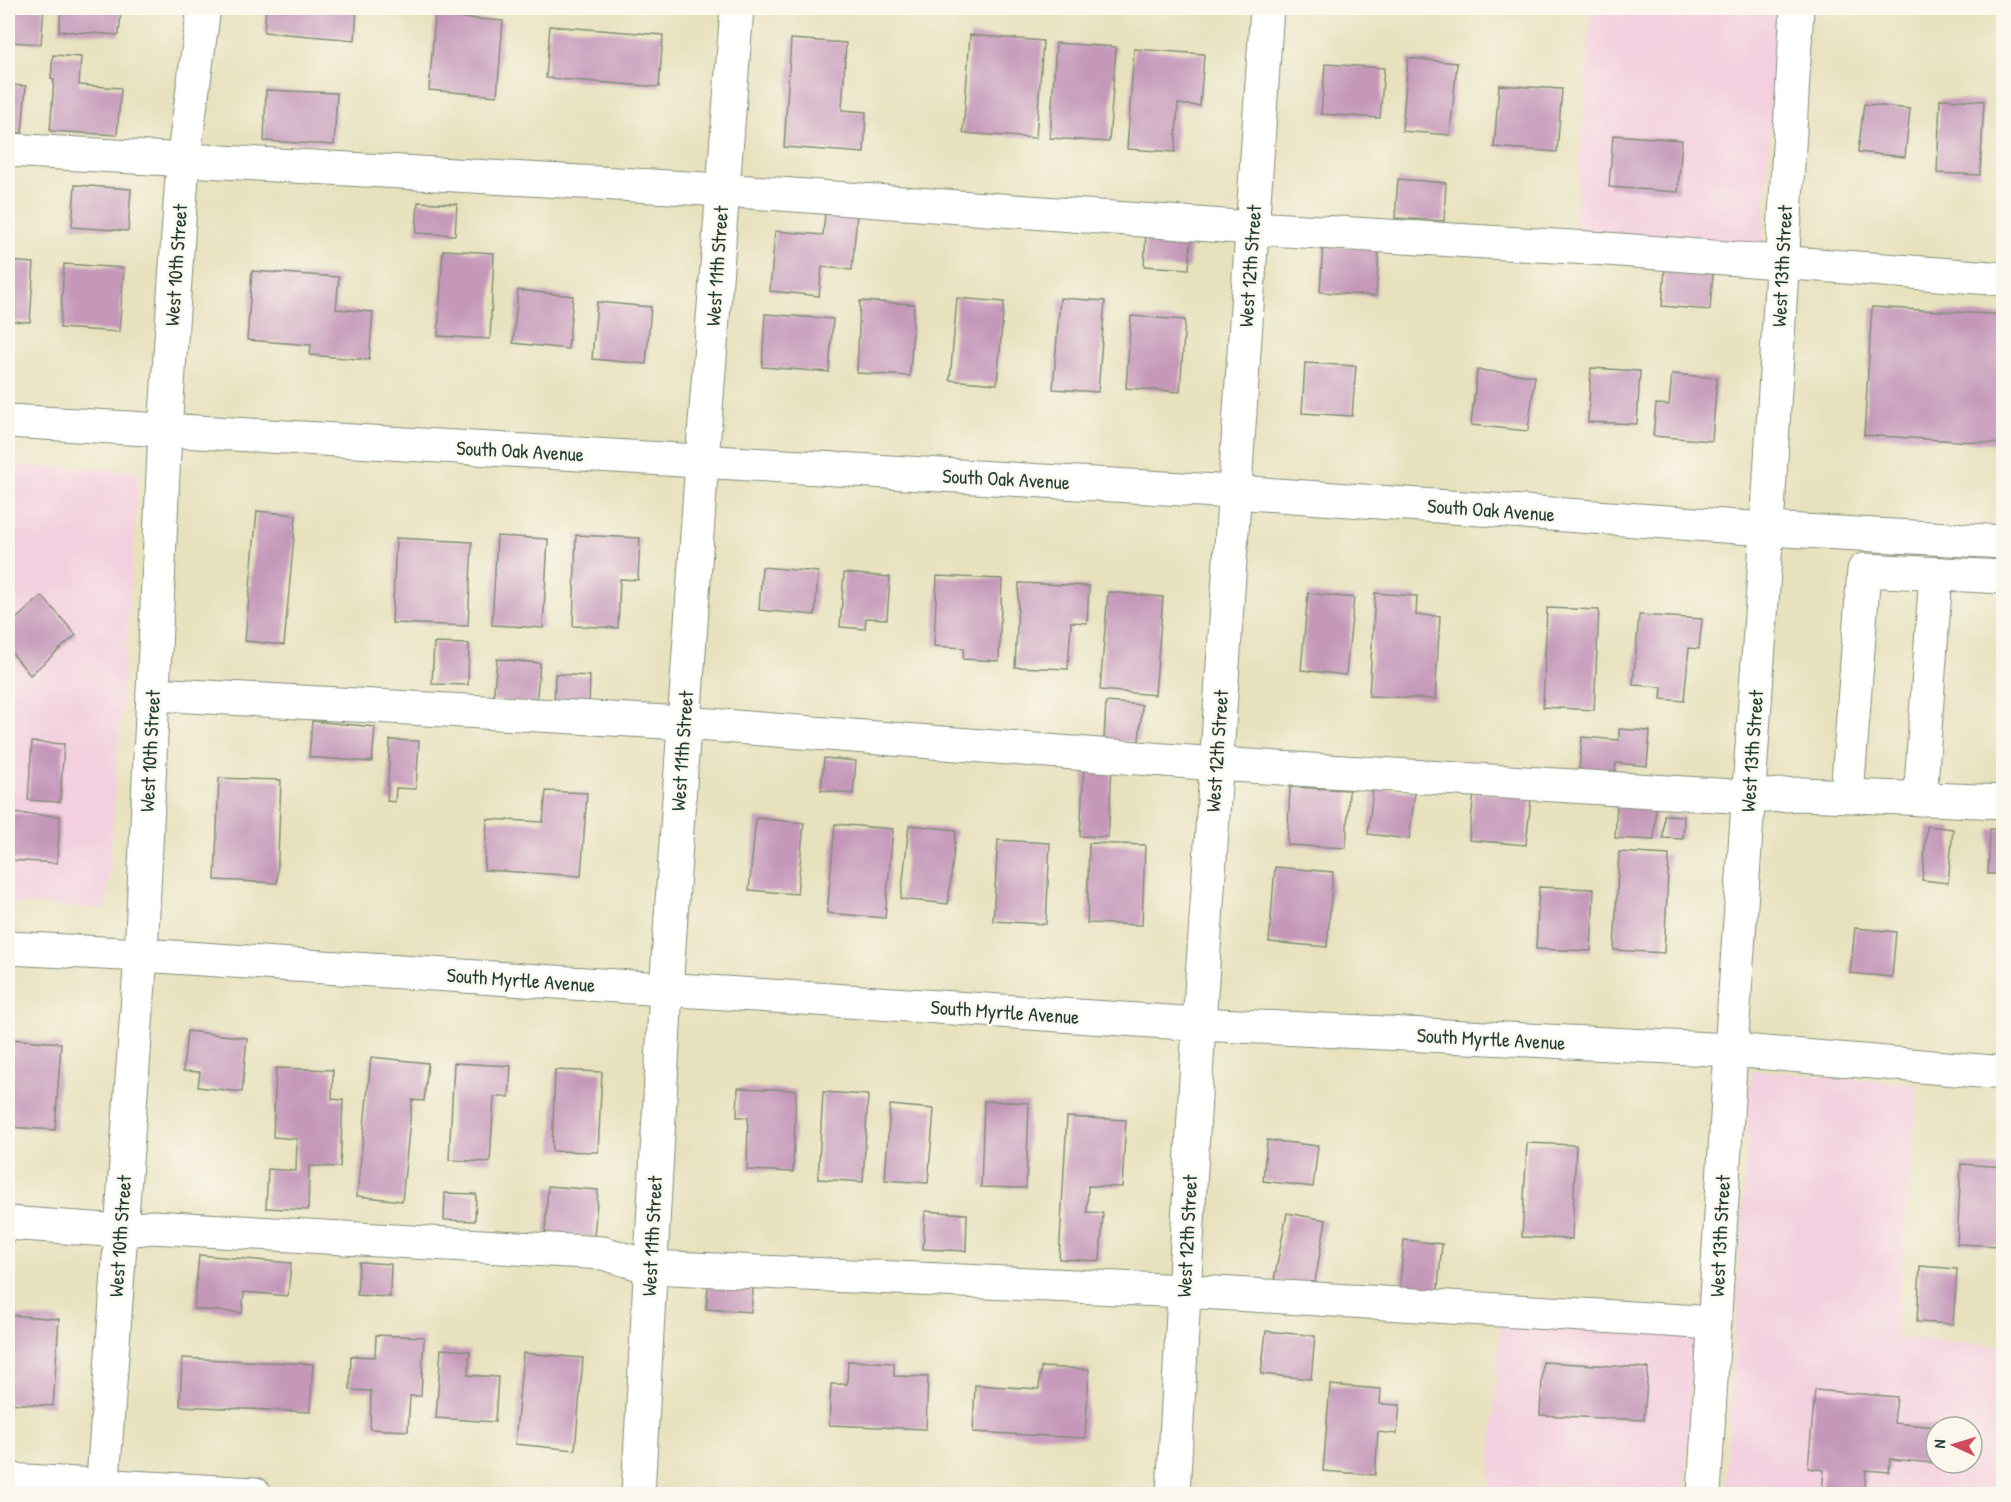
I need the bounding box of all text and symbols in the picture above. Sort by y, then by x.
street label: West 10th Street [158,202,193,327]
street label: West 12th Street [1232,203,1267,328]
street label: West 13th Street [1765,203,1798,328]
street label: West 11th Street [699,204,734,327]
street label: South Oak Avenue [456,434,585,467]
street label: South Oak Avenue [942,462,1071,495]
street label: South Oak Avenue [1426,492,1556,527]
street label: West 10th Street [133,688,166,813]
street label: West 12th Street [1199,688,1234,813]
street label: West 13th Street [1734,688,1769,813]
street label: West 11th Street [664,689,699,812]
street label: South Myrtle Avenue [446,961,596,998]
street label: South Myrtle Avenue [930,993,1080,1030]
street label: South Myrtle Avenue [1416,1021,1566,1056]
street label: West 10th Street [102,1173,137,1298]
street label: West 12th Street [1170,1173,1203,1298]
street label: West 13th Street [1703,1173,1736,1298]
street label: West 11th Street [635,1174,668,1297]
north arrow [1924,1415,1984,1475]
text: N [1928,1438,1950,1449]

